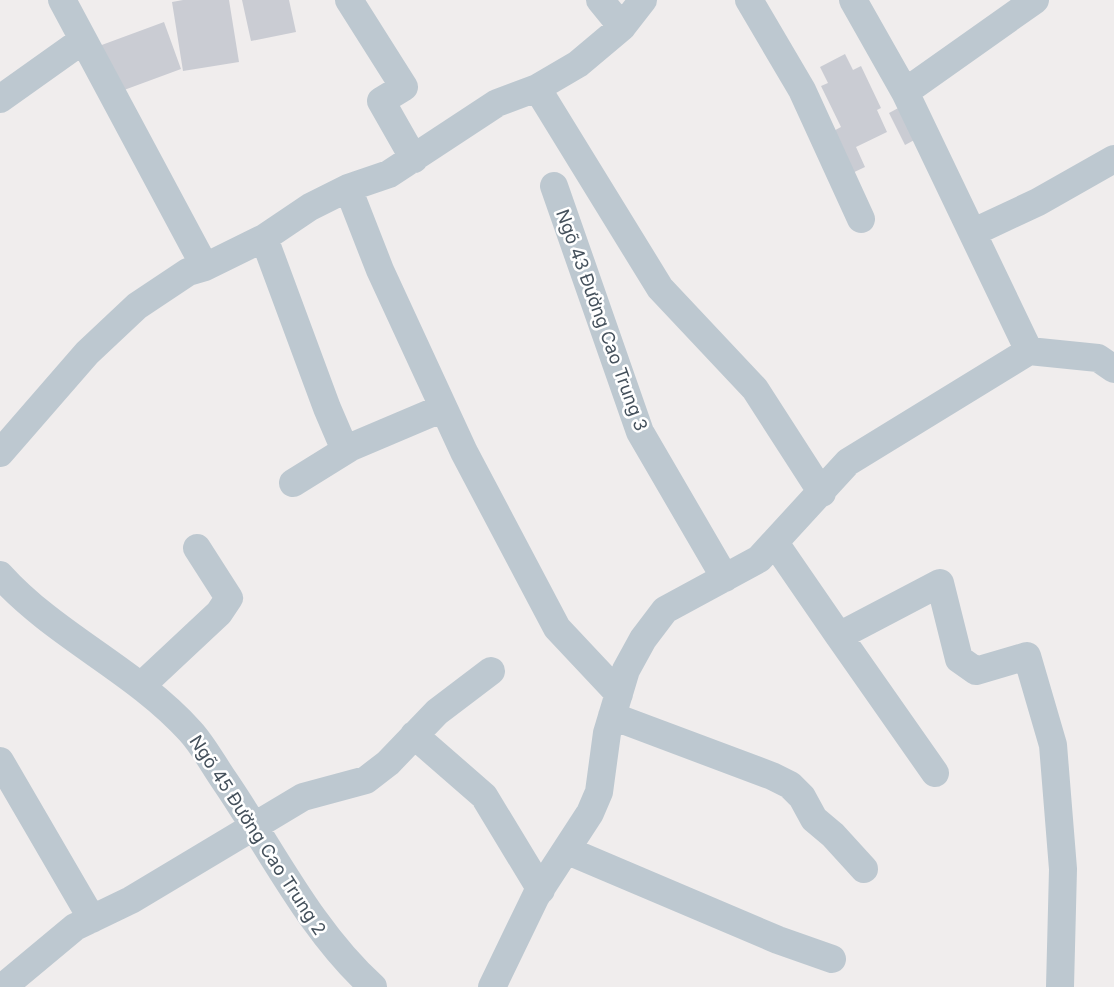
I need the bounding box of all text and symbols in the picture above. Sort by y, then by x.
street label: Ngõ 43 Đường Cao Trung 3 [552,206,652,434]
street label: Ngõ 45 Đường Cao Trung 2 [185,731,331,939]

